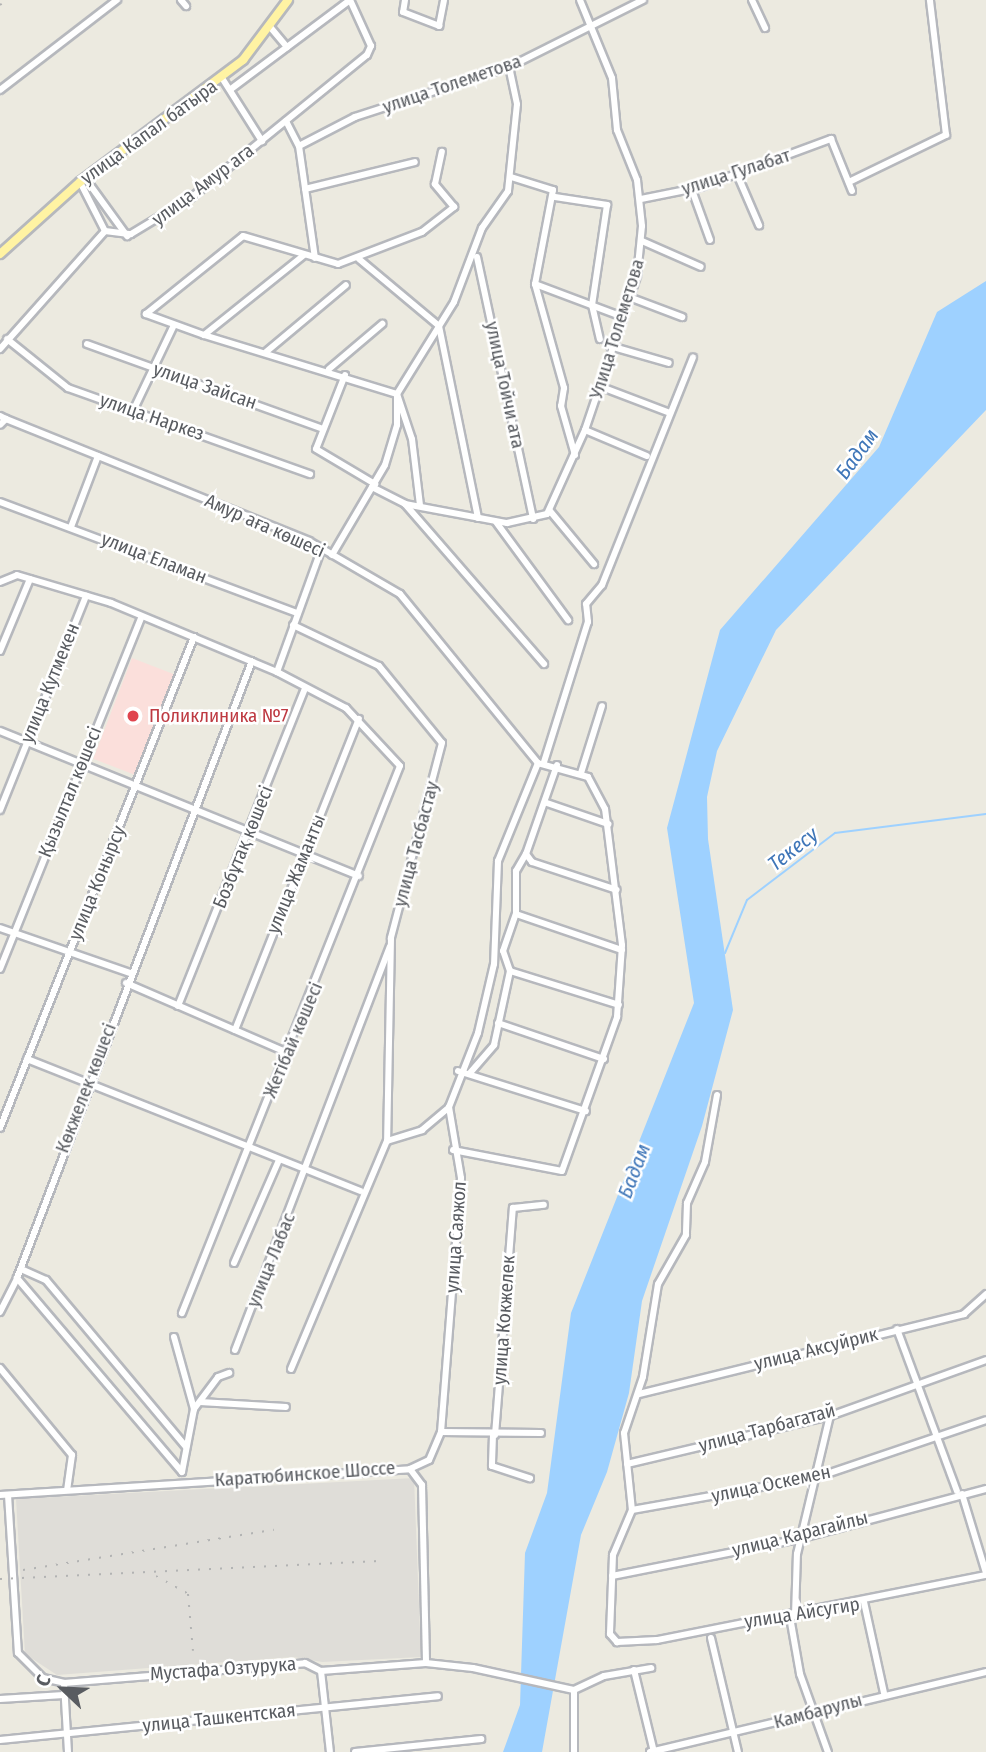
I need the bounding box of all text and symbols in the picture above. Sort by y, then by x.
street label: улица Толеметова [380,50,524,118]
street label: улица Капал батыра [76,75,222,189]
street label: улица Амур ага [147,139,259,231]
street label: улица Гулабат [679,144,793,200]
street label: Улица Толеметова [585,256,649,402]
street label: улица Тойчи ата [480,319,530,451]
street label: улица Зайсан [150,358,260,414]
street label: улица Наркез [97,388,207,446]
water label: Бадам [830,424,884,484]
street label: Амур аға көшесі [201,489,329,563]
street label: улица Еламан [98,527,210,589]
street label: улица Кутмекен [16,620,84,746]
place label: Поликлиника №7 [149,705,288,727]
marker: Поликлиника №7 [123,706,143,726]
street label: Қызылтал көшесі [33,723,107,861]
street label: улица Тасбастау [388,779,444,909]
street label: Бозбұтақ көшесі [208,782,278,912]
street label: улица Жаманты [262,811,330,937]
street label: улица Конырсу [64,822,130,944]
water label: Текесу [763,822,823,876]
street label: Жетібай көшесі [258,979,328,1101]
street label: Көкжелек көшесі [51,1020,121,1156]
water label: Бадам [612,1140,656,1202]
street label: улица Саяжол [441,1180,471,1294]
street label: улица Лабас [242,1210,300,1310]
street label: улица Кокжелек [488,1254,520,1386]
street label: улица Аксуйрик [752,1323,880,1375]
street label: улица Тарбагатай [696,1399,838,1457]
street label: Каратюбинское Шоссе [214,1456,396,1492]
street label: улица Оскемен [709,1460,833,1508]
street label: улица Карагайлы [730,1506,870,1562]
street label: улица Айсугир [743,1593,861,1633]
street label: Мустафа Озтурука [149,1653,297,1685]
north arrow [28,1654,98,1724]
text: С [31,1672,56,1690]
street label: Камбарулы [771,1688,865,1734]
street label: улица Ташкентская [141,1699,297,1737]

